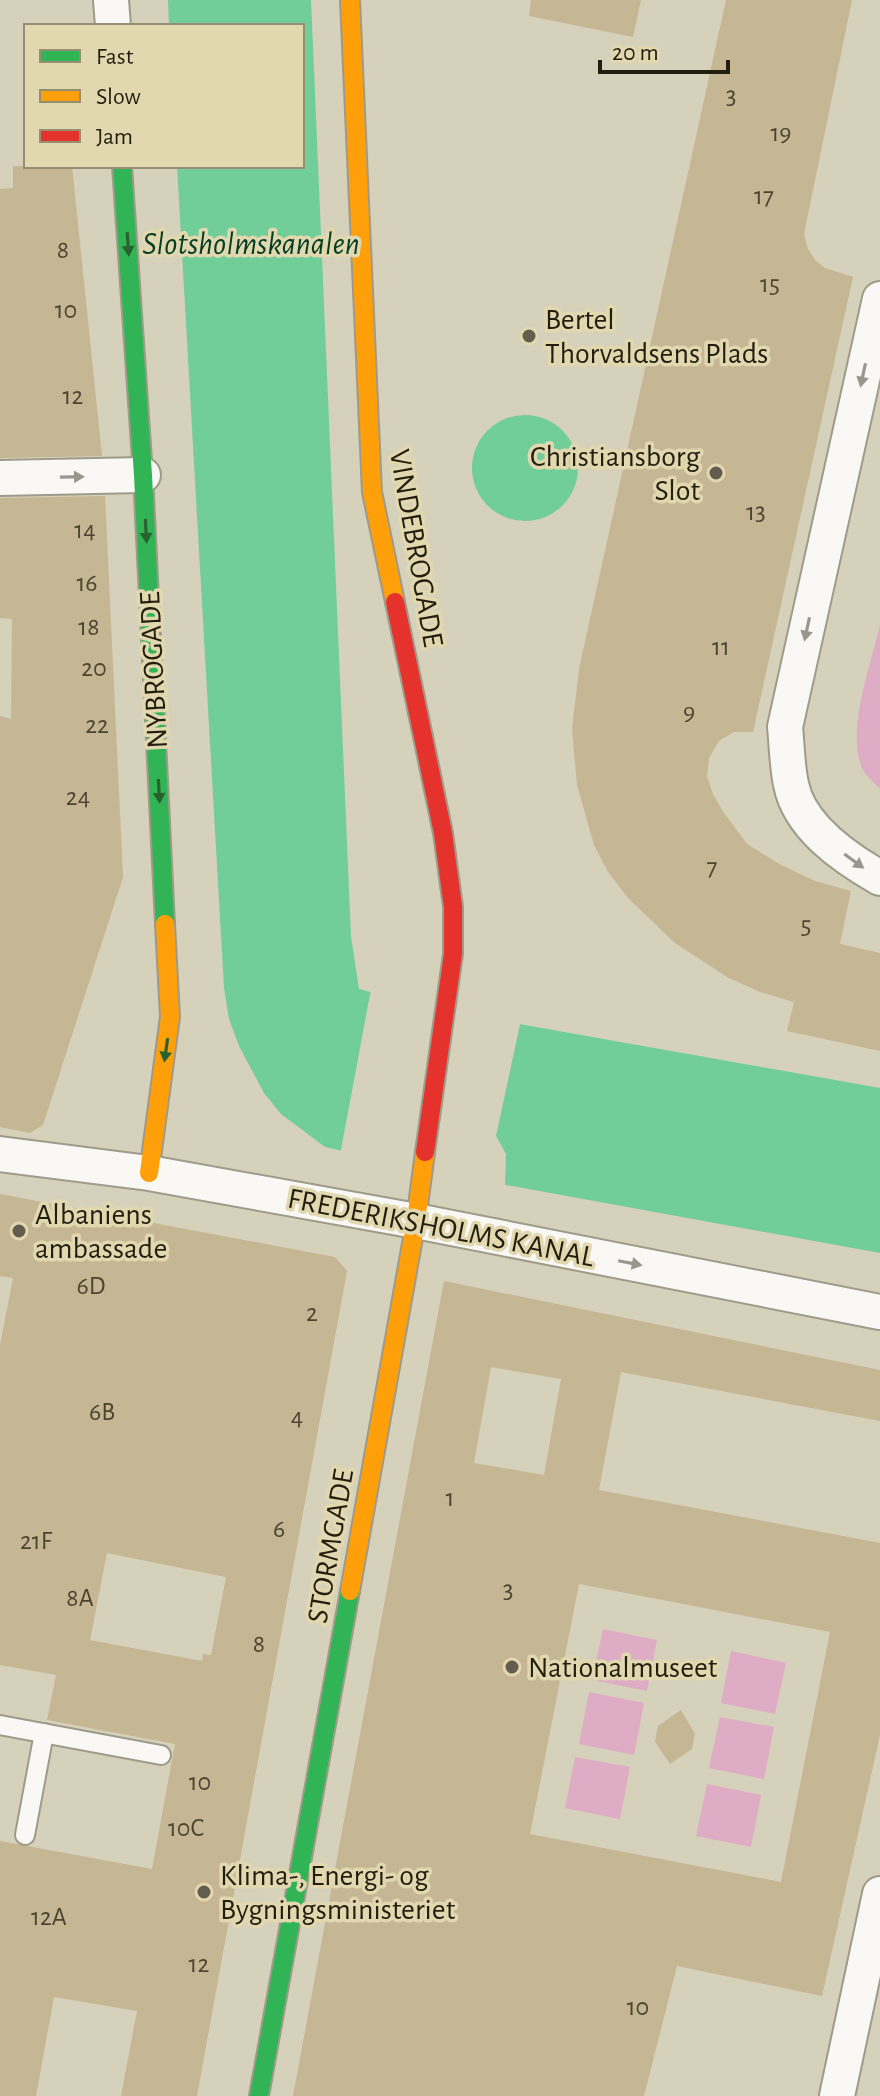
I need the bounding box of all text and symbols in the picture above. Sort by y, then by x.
legend [24,24,304,168]
scale bar [600,24,728,74]
text: 20 m [612,41,659,65]
text: Fast [96,45,134,69]
house number: 3 [726,83,736,109]
text: Slow [96,85,141,109]
house number: 19 [770,120,792,146]
text: Jam [96,125,133,149]
house number: 17 [754,183,774,209]
water label: Slotsholmskanalen [142,228,360,260]
one-way arrow [122,232,135,257]
house number: 8 [57,237,69,263]
house number: 15 [760,271,780,297]
house number: 10 [55,297,77,323]
place label: Bertel Thorvaldsens Plads [545,305,768,369]
marker: Bertel Thorvaldsens Plads [520,327,538,345]
one-way arrow [856,362,869,387]
house number: 12 [63,383,84,409]
place label: Christiansborg Slot [530,442,700,506]
street label: VINDEBROGADE [384,447,448,649]
marker: Christiansborg Slot [707,464,725,482]
one-way arrow [60,470,85,483]
house number: 13 [746,499,766,525]
house number: 14 [74,517,96,543]
one-way arrow [140,519,153,544]
house number: 16 [76,570,98,596]
street label: NYBROGADE [135,591,173,749]
house number: 18 [78,614,100,640]
one-way arrow [800,616,813,641]
house number: 11 [712,634,730,660]
house number: 20 [81,655,107,681]
house number: 9 [683,699,695,725]
house number: 22 [85,712,109,738]
one-way arrow [153,779,166,804]
house number: 24 [66,784,90,810]
one-way arrow [843,853,864,868]
house number: 7 [707,854,718,880]
house number: 5 [801,912,811,938]
one-way arrow [159,1038,172,1063]
street label: FREDERIKSHOLMS KANAL [285,1184,597,1273]
place label: Albaniens ambassade [35,1200,167,1264]
marker: Albaniens ambassade [10,1222,28,1240]
one-way arrow [618,1257,643,1269]
house number: 6D [76,1273,106,1299]
house number: 2 [306,1300,318,1326]
house number: 6B [89,1399,115,1425]
house number: 4 [291,1404,303,1430]
street label: STORMGADE [303,1467,359,1625]
house number: 1 [446,1485,454,1511]
house number: 6 [273,1516,285,1542]
house number: 21F [20,1528,53,1554]
house number: 3 [503,1577,513,1603]
house number: 8A [66,1585,94,1611]
house number: 8 [253,1631,265,1657]
place label: Nationalmuseet [528,1653,718,1683]
marker: Nationalmuseet [503,1658,521,1676]
house number: 10 [189,1769,211,1795]
house number: 10C [168,1815,204,1841]
place label: Klima-, Energi- og Bygningsministeriet [220,1861,456,1925]
marker: Klima-, Energi- og Bygningsministeriet [195,1883,213,1901]
house number: 12A [31,1904,67,1930]
house number: 12 [189,1951,210,1977]
house number: 10 [627,1994,649,2020]

